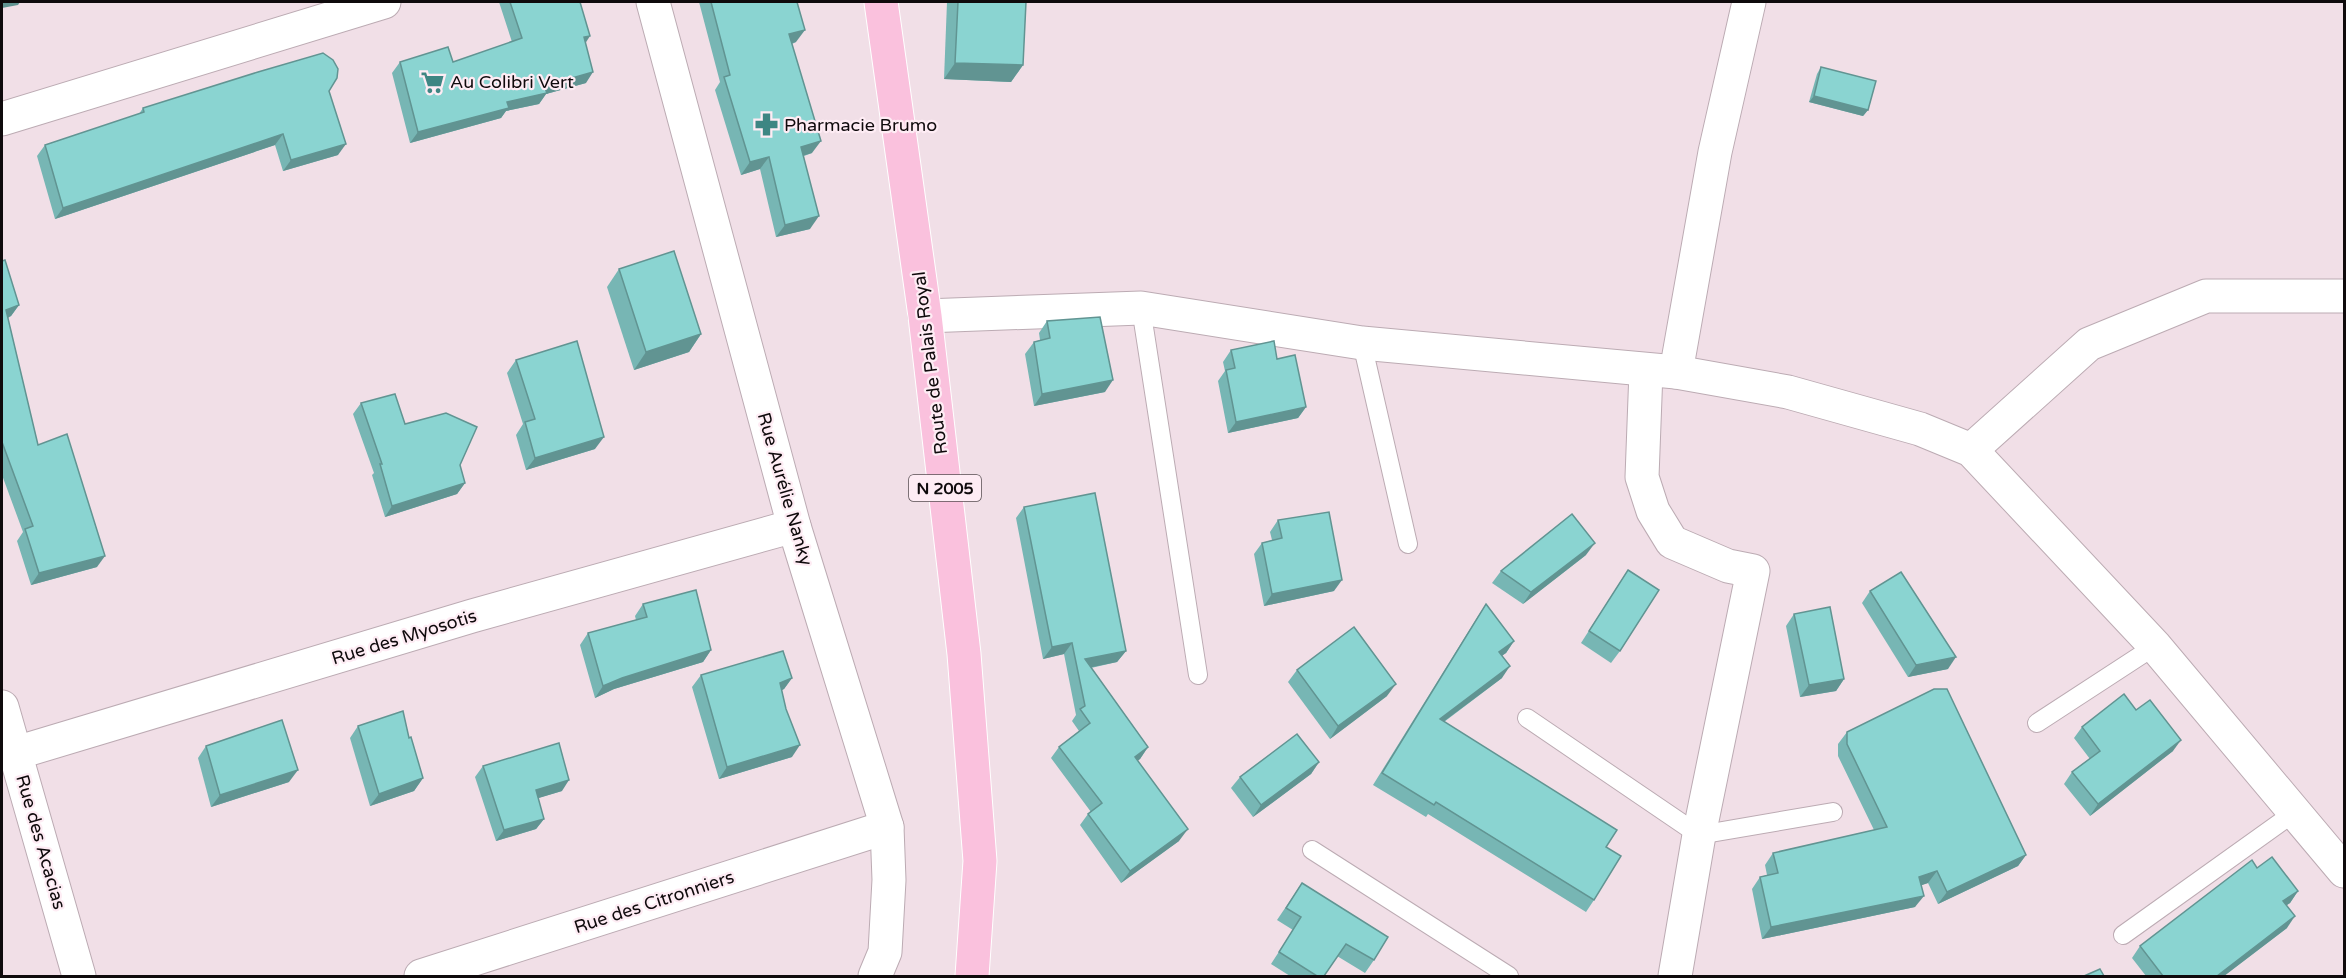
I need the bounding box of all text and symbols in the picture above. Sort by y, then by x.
supermarket icon: Au Colibri Vert [419,69,445,95]
place label: Au Colibri Vert [450,71,574,93]
pharmacy icon: Pharmacie Brumo [753,112,779,138]
place label: Pharmacie Brumo [784,114,937,136]
street label: Route de Palais Royal [908,270,952,456]
street label: Rue Aurélie Nanky [753,410,818,569]
road number: N 2005 [909,475,981,501]
street label: Rue des Myosotis [329,604,479,670]
street label: Rue des Acacias [11,772,71,912]
street label: Rue des Citronniers [571,866,737,938]

